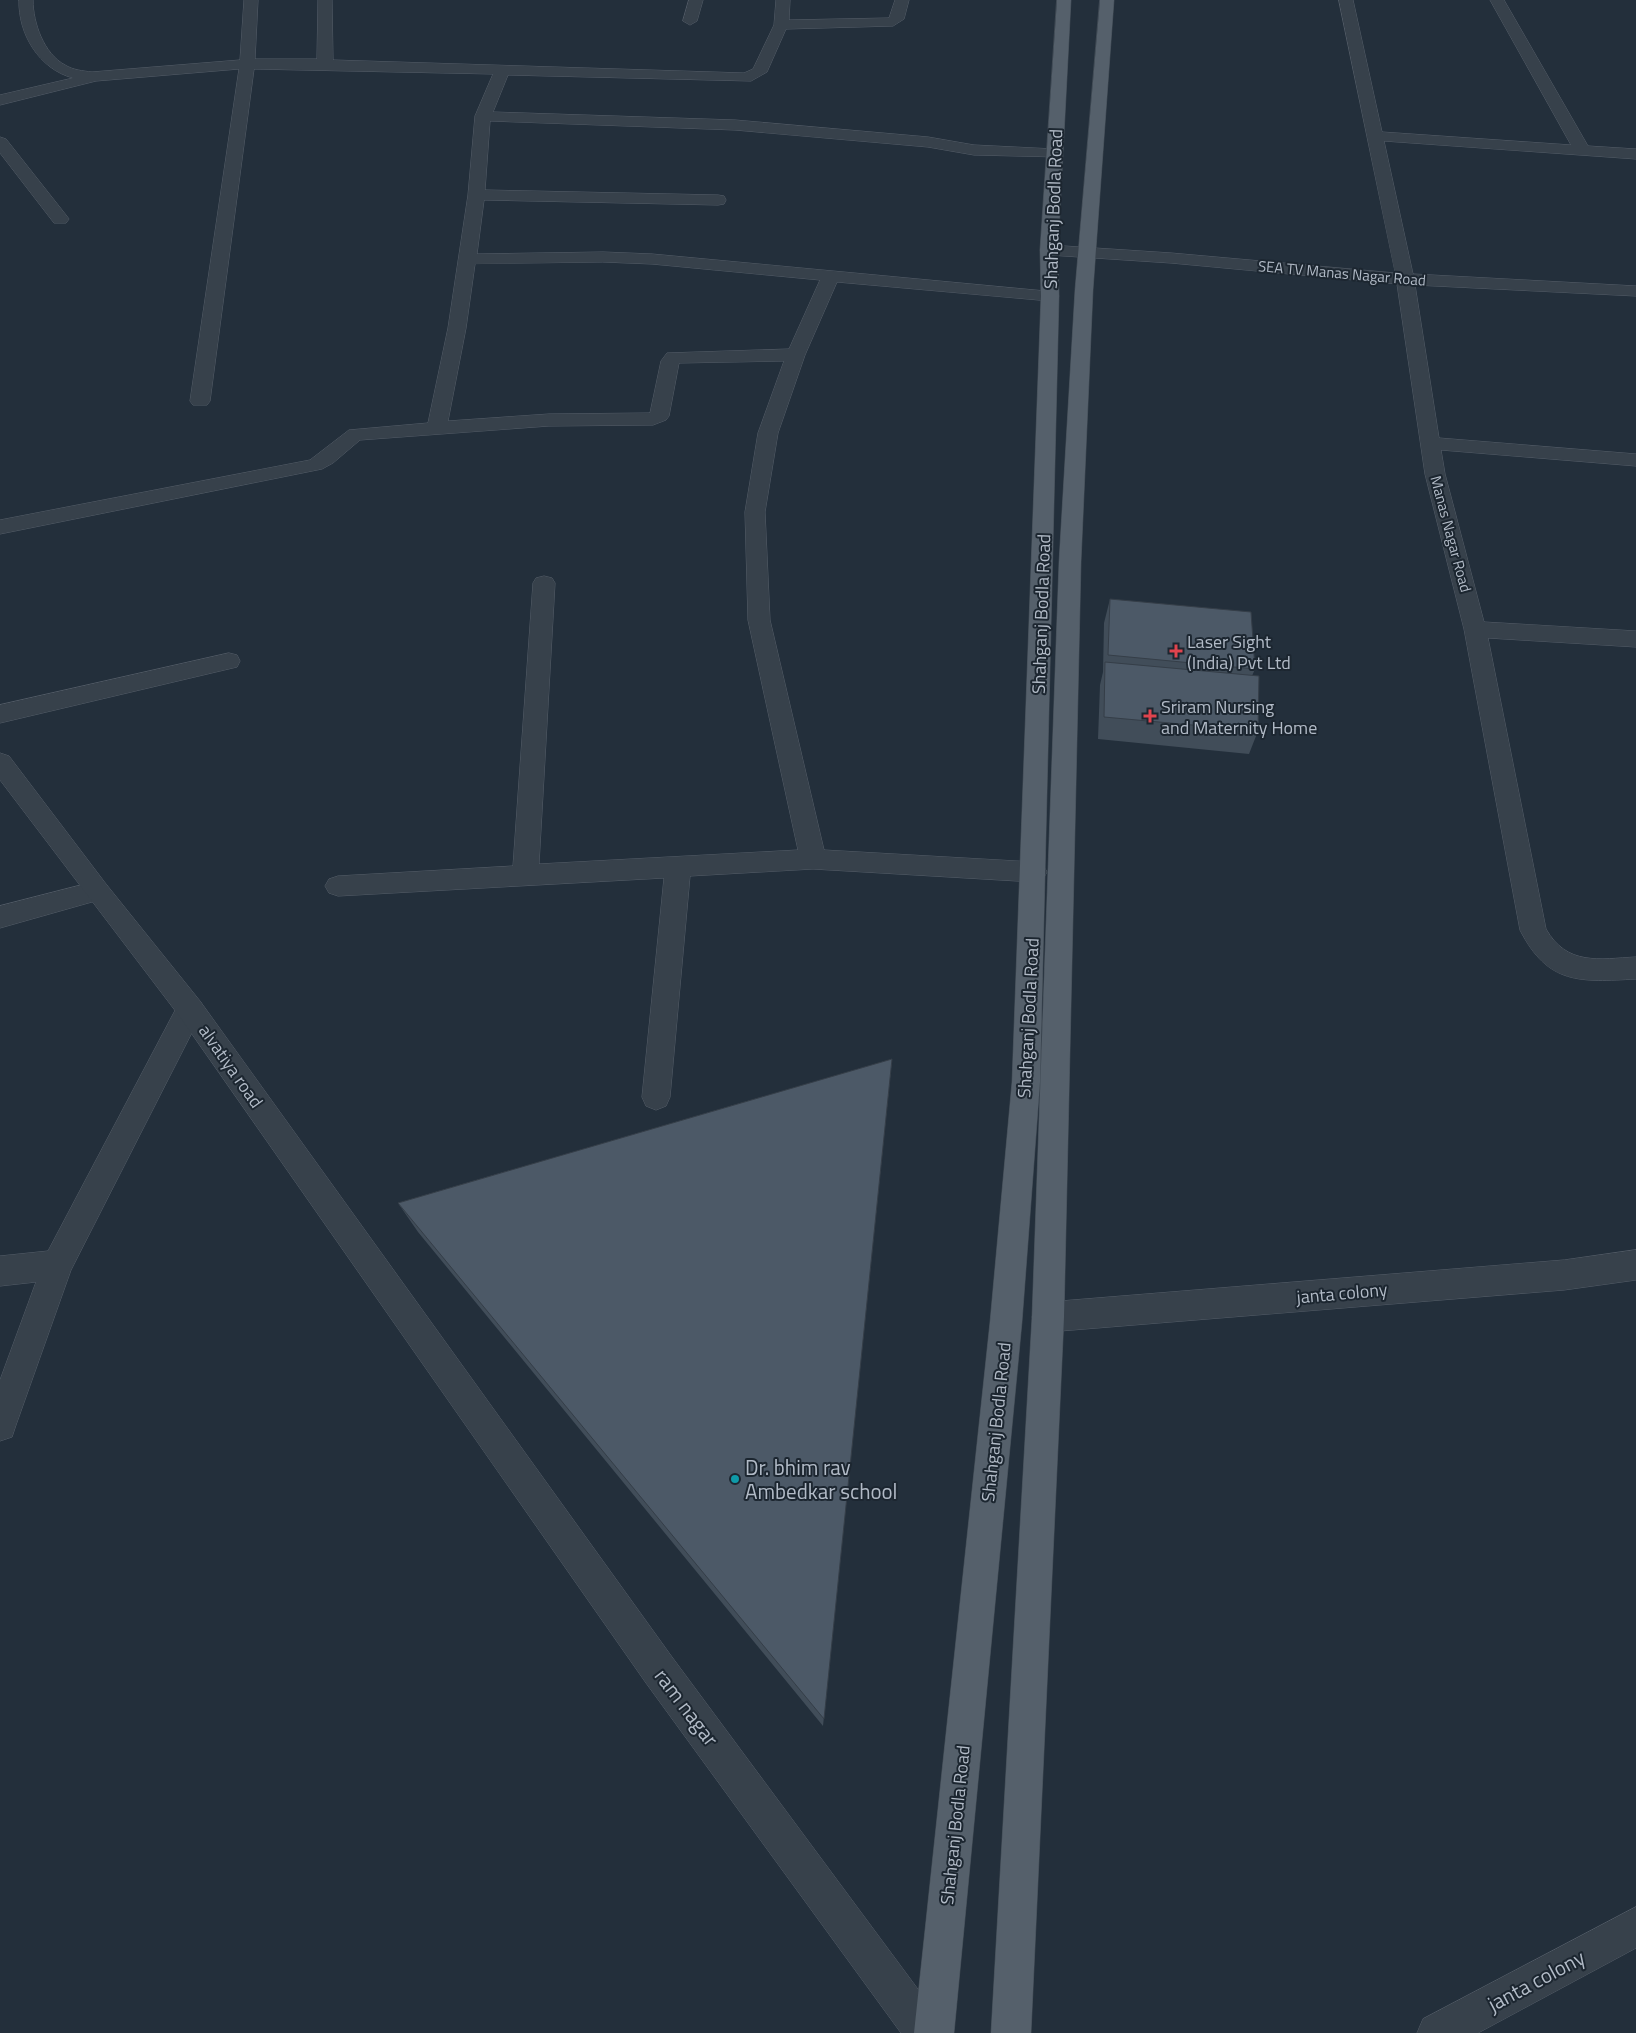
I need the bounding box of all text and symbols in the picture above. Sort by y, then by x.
street label: Shahganj Bodla Road [1037,128,1069,290]
street label: SEA TV Manas Nagar Road [1257,254,1427,292]
street label: Manas Nagar Road [1424,473,1478,595]
street label: Shahganj Bodla Road [1025,533,1057,695]
place label: Laser Sight (India) Pvt Ltd [1187,628,1291,676]
marker: Laser Sight (India) Pvt Ltd [1169,644,1183,658]
place label: Sriram Nursing and Maternity Home [1161,693,1317,741]
marker: Sriram Nursing and Maternity Home [1143,709,1157,723]
street label: Shahganj Bodla Road [1010,937,1046,1099]
street label: alvatiya road [192,1019,270,1113]
street label: janta colony [1294,1276,1389,1311]
street label: Shahganj Bodla Road [974,1341,1018,1503]
place label: Dr. bhim rav Ambedkar school [745,1451,897,1507]
marker: Dr. bhim rav Ambedkar school [729,1473,741,1485]
street label: ram nagar [647,1661,727,1753]
street label: Shahganj Bodla Road [933,1744,977,1906]
street label: janta colony [1480,1941,1590,2020]

